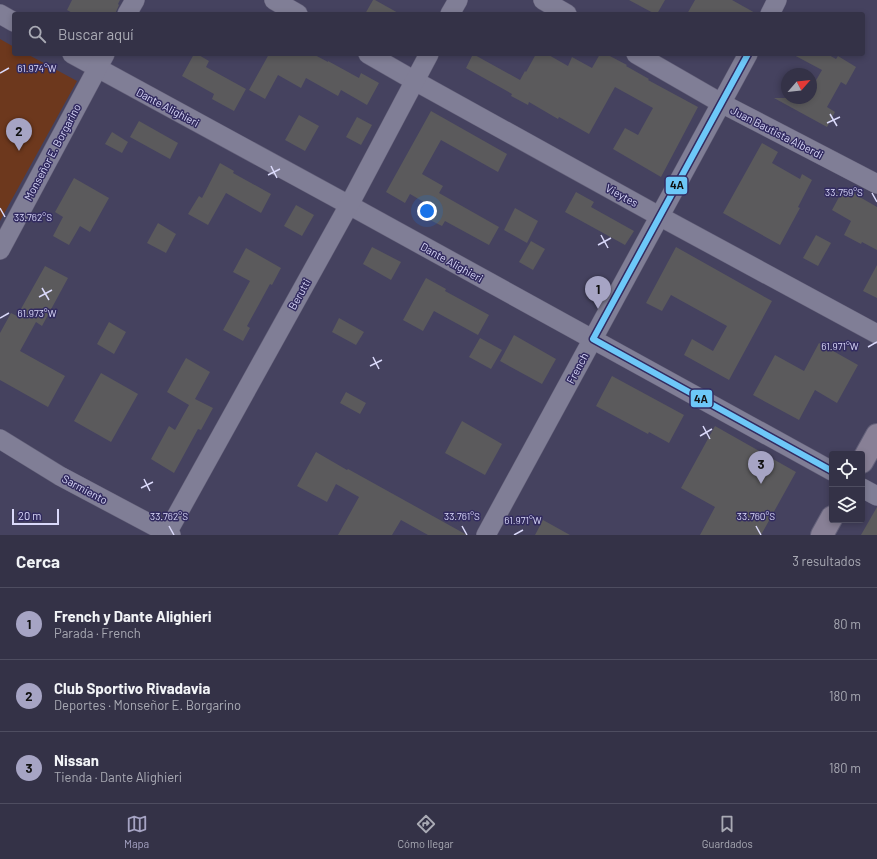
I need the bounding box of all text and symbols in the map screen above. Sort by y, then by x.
search box [12,12,865,56]
icon: search [26,23,48,45]
text: Buscar aquí [58,25,134,43]
text: 61.974°W [17,62,57,74]
north arrow [781,68,817,104]
street label: Dante Alighieri [134,85,202,129]
street label: Monseñor E. Borgarino [21,101,83,203]
street label: Juan Bautista Alberdi [729,103,826,161]
pin: 2 [6,118,32,151]
line badge: 4A [665,176,688,195]
text: 4A [670,178,685,191]
street label: Vieytes [604,181,640,209]
text: 33.759°S [825,186,863,198]
your location [417,201,437,221]
text: 33.762°S [14,211,52,223]
street label: Dante Alighieri [418,239,486,285]
street label: Berutti [285,276,313,312]
pin: 1 [585,276,611,309]
text: 61.973°W [18,307,57,319]
text: 61.971°W [821,340,859,352]
street label: French [563,350,591,386]
line badge: 4A [690,389,713,408]
text: 4A [694,392,709,405]
pin: 3 [748,451,774,484]
map controls [829,451,865,523]
button: locate [829,451,865,487]
street label: Sarmiento [60,472,110,506]
button: layers [829,487,865,523]
scale bar [12,507,59,526]
text: 20 m [18,509,41,522]
text: 33.762°S [150,510,188,522]
text: 33.761°S [444,510,480,522]
text: 33.760°S [737,510,775,522]
text: 61.971°W [504,514,542,526]
text: Cerca [16,551,60,571]
text: 3 resultados [792,553,861,569]
text: French y Dante Alighieri [54,607,212,625]
text: 1 [27,616,31,632]
text: 80 m [834,616,861,632]
text: Parada · French [54,625,141,641]
text: Club Sportivo Rivadavia [54,679,210,697]
text: 2 [25,688,33,704]
text: 180 m [829,688,861,704]
text: Deportes · Monseñor E. Borgarino [54,697,241,713]
text: Nissan [54,751,99,769]
text: 3 [25,760,33,776]
text: 180 m [829,760,861,776]
text: Tienda · Dante Alighieri [54,769,182,785]
tab: Mapa [124,813,149,850]
tab: Cómo llegar [397,813,454,850]
tab: Guardados [702,813,753,850]

